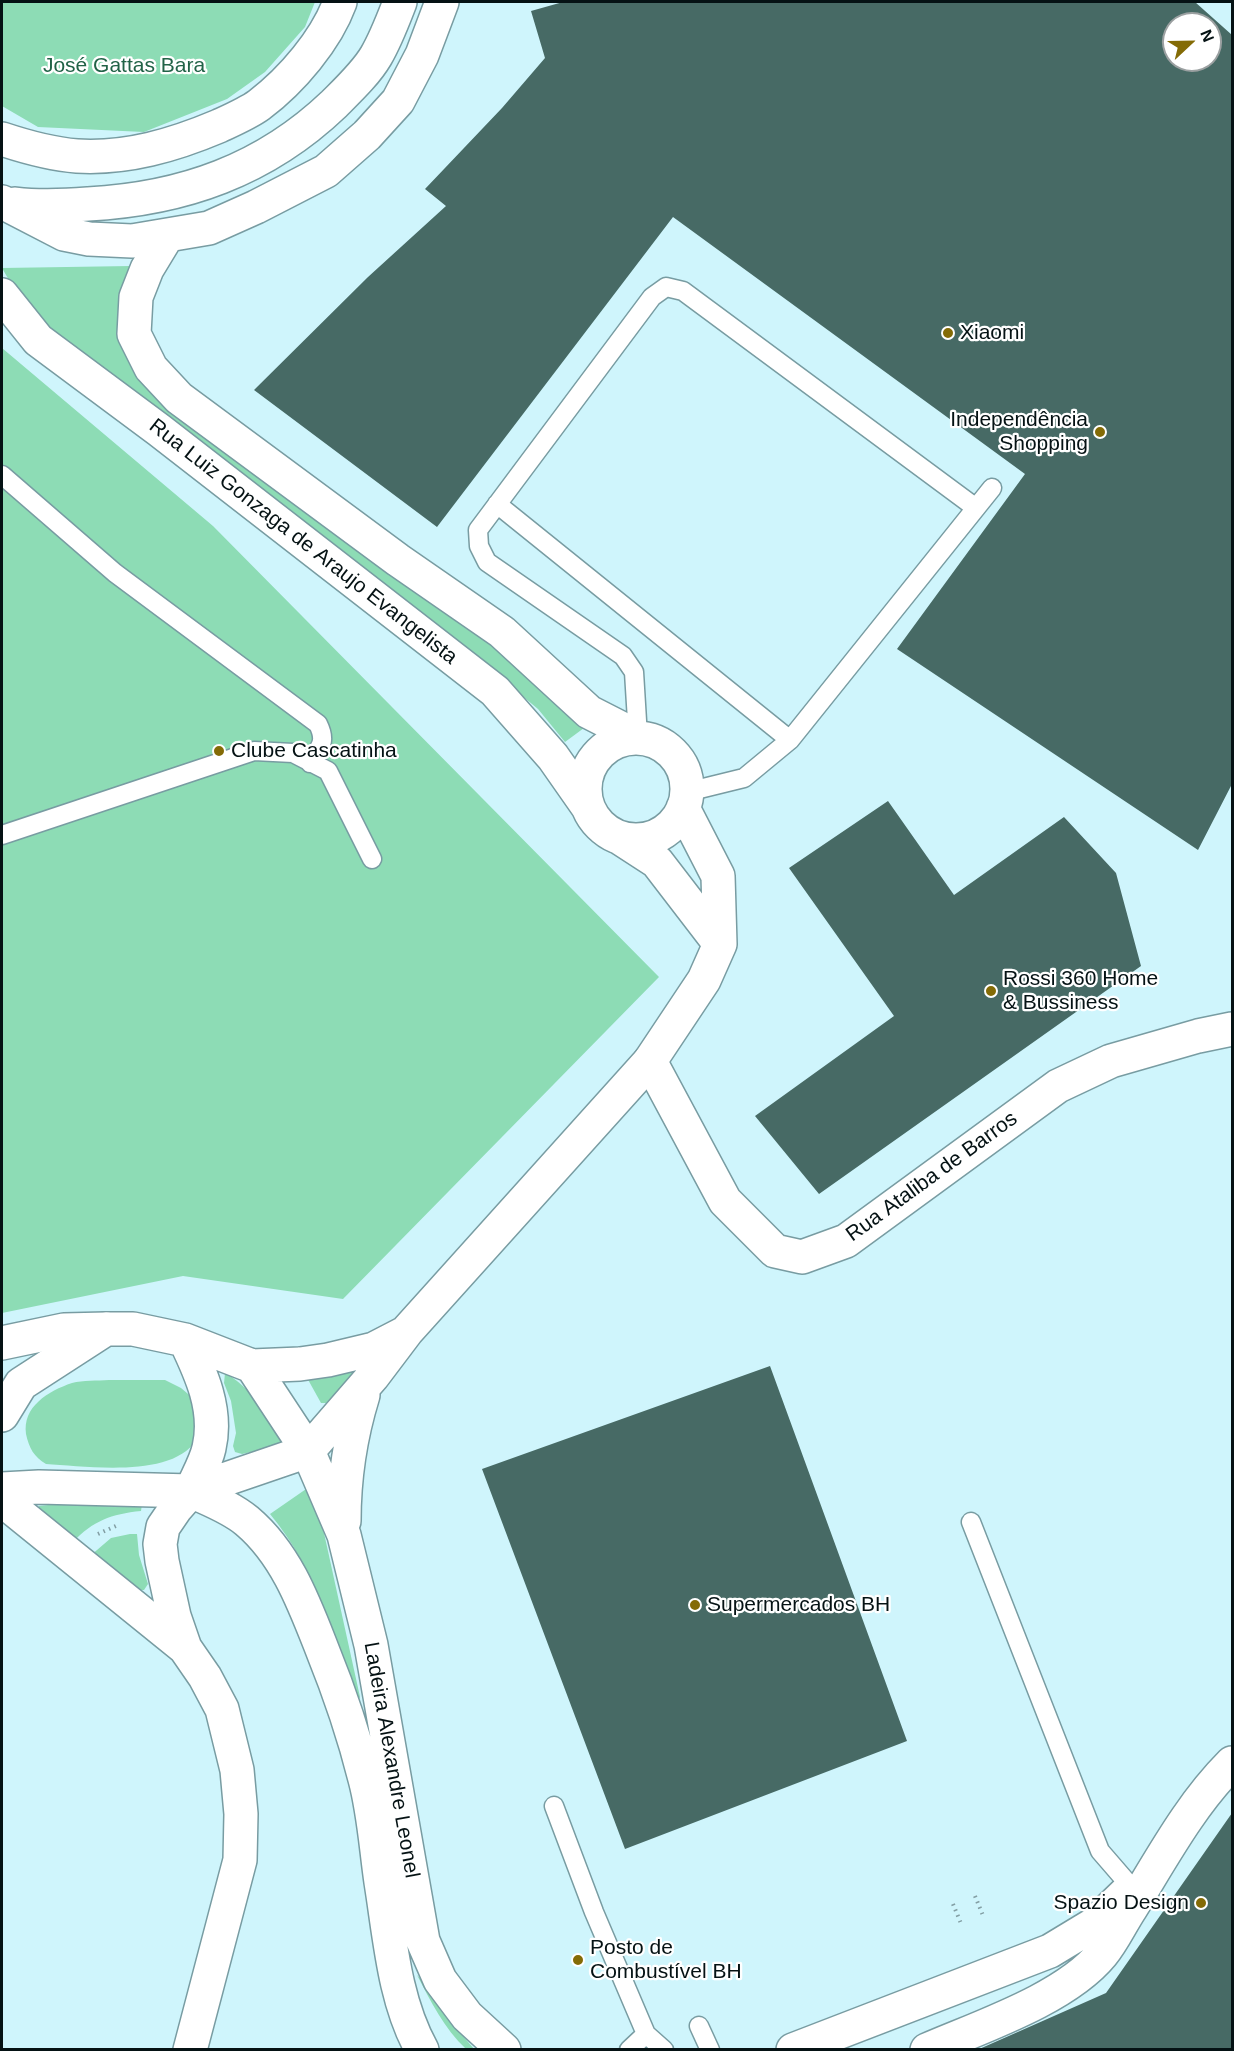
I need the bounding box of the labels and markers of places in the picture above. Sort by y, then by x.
place label: Xiaomi [960,320,1024,346]
marker: Xiaomi [941,326,955,340]
place label: Independência Shopping [950,407,1088,457]
marker: Independência Shopping [1093,425,1107,439]
place label: Clube Cascatinha [231,738,397,764]
marker: Clube Cascatinha [212,744,226,758]
place label: Rossi 360 Home & Bussiness [1003,966,1158,1016]
marker: Rossi 360 Home & Bussiness [984,984,998,998]
place label: Supermercados BH [707,1592,890,1618]
marker: Supermercados BH [688,1598,702,1612]
place label: Spazio Design [1054,1890,1189,1916]
marker: Spazio Design [1194,1896,1208,1910]
place label: Posto de Combustível BH [590,1935,742,1985]
marker: Posto de Combustível BH [571,1953,585,1967]

